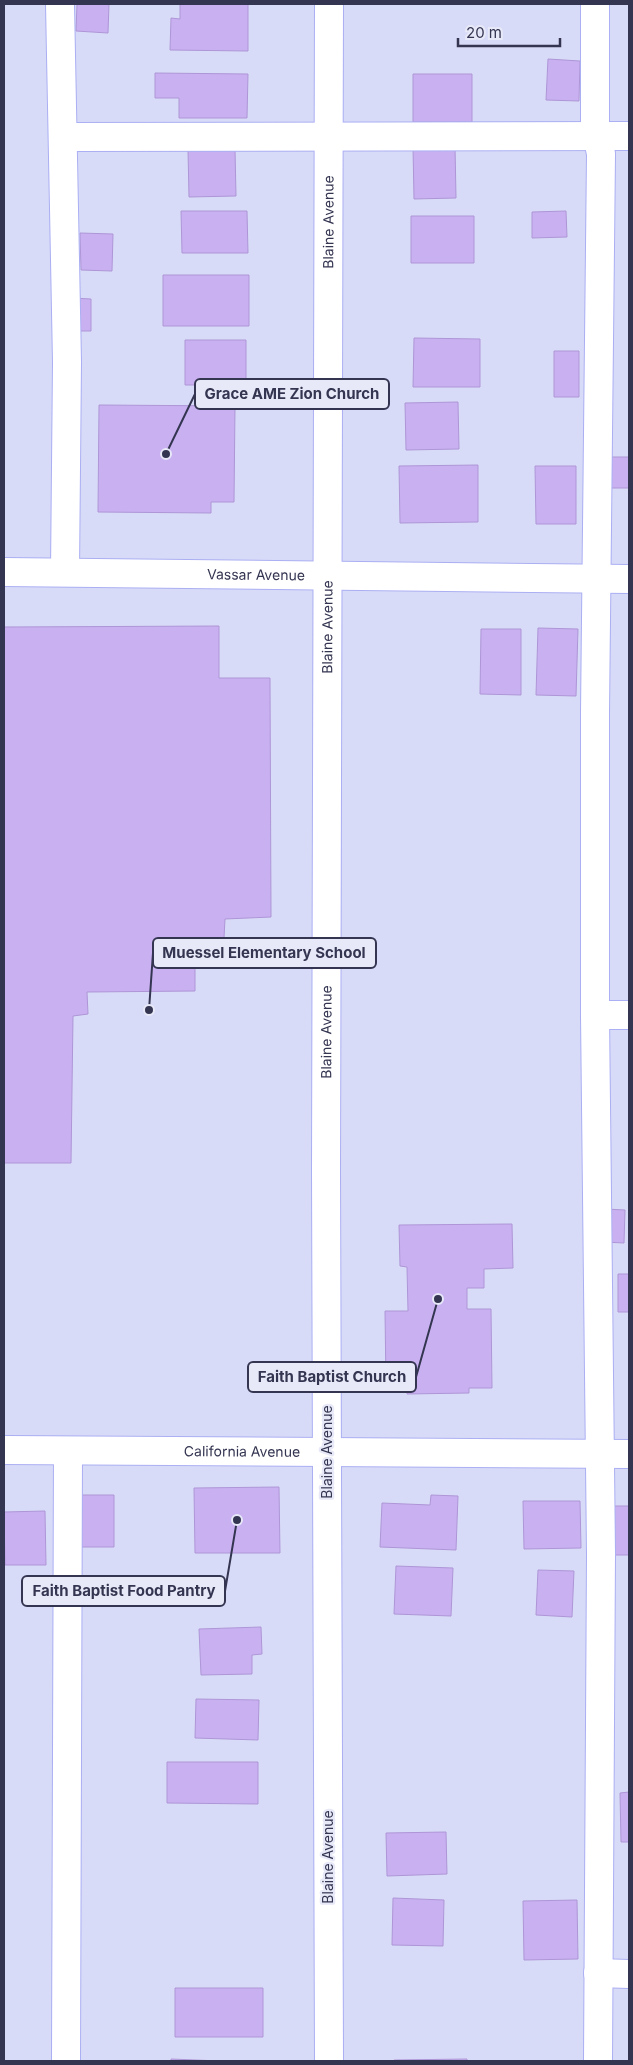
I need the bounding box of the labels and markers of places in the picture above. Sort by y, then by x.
callout: Grace AME Zion Church [195,379,389,409]
callout: Muessel Elementary School [153,938,376,968]
callout: Faith Baptist Church [248,1362,416,1392]
callout: Faith Baptist Food Pantry [22,1576,225,1606]

